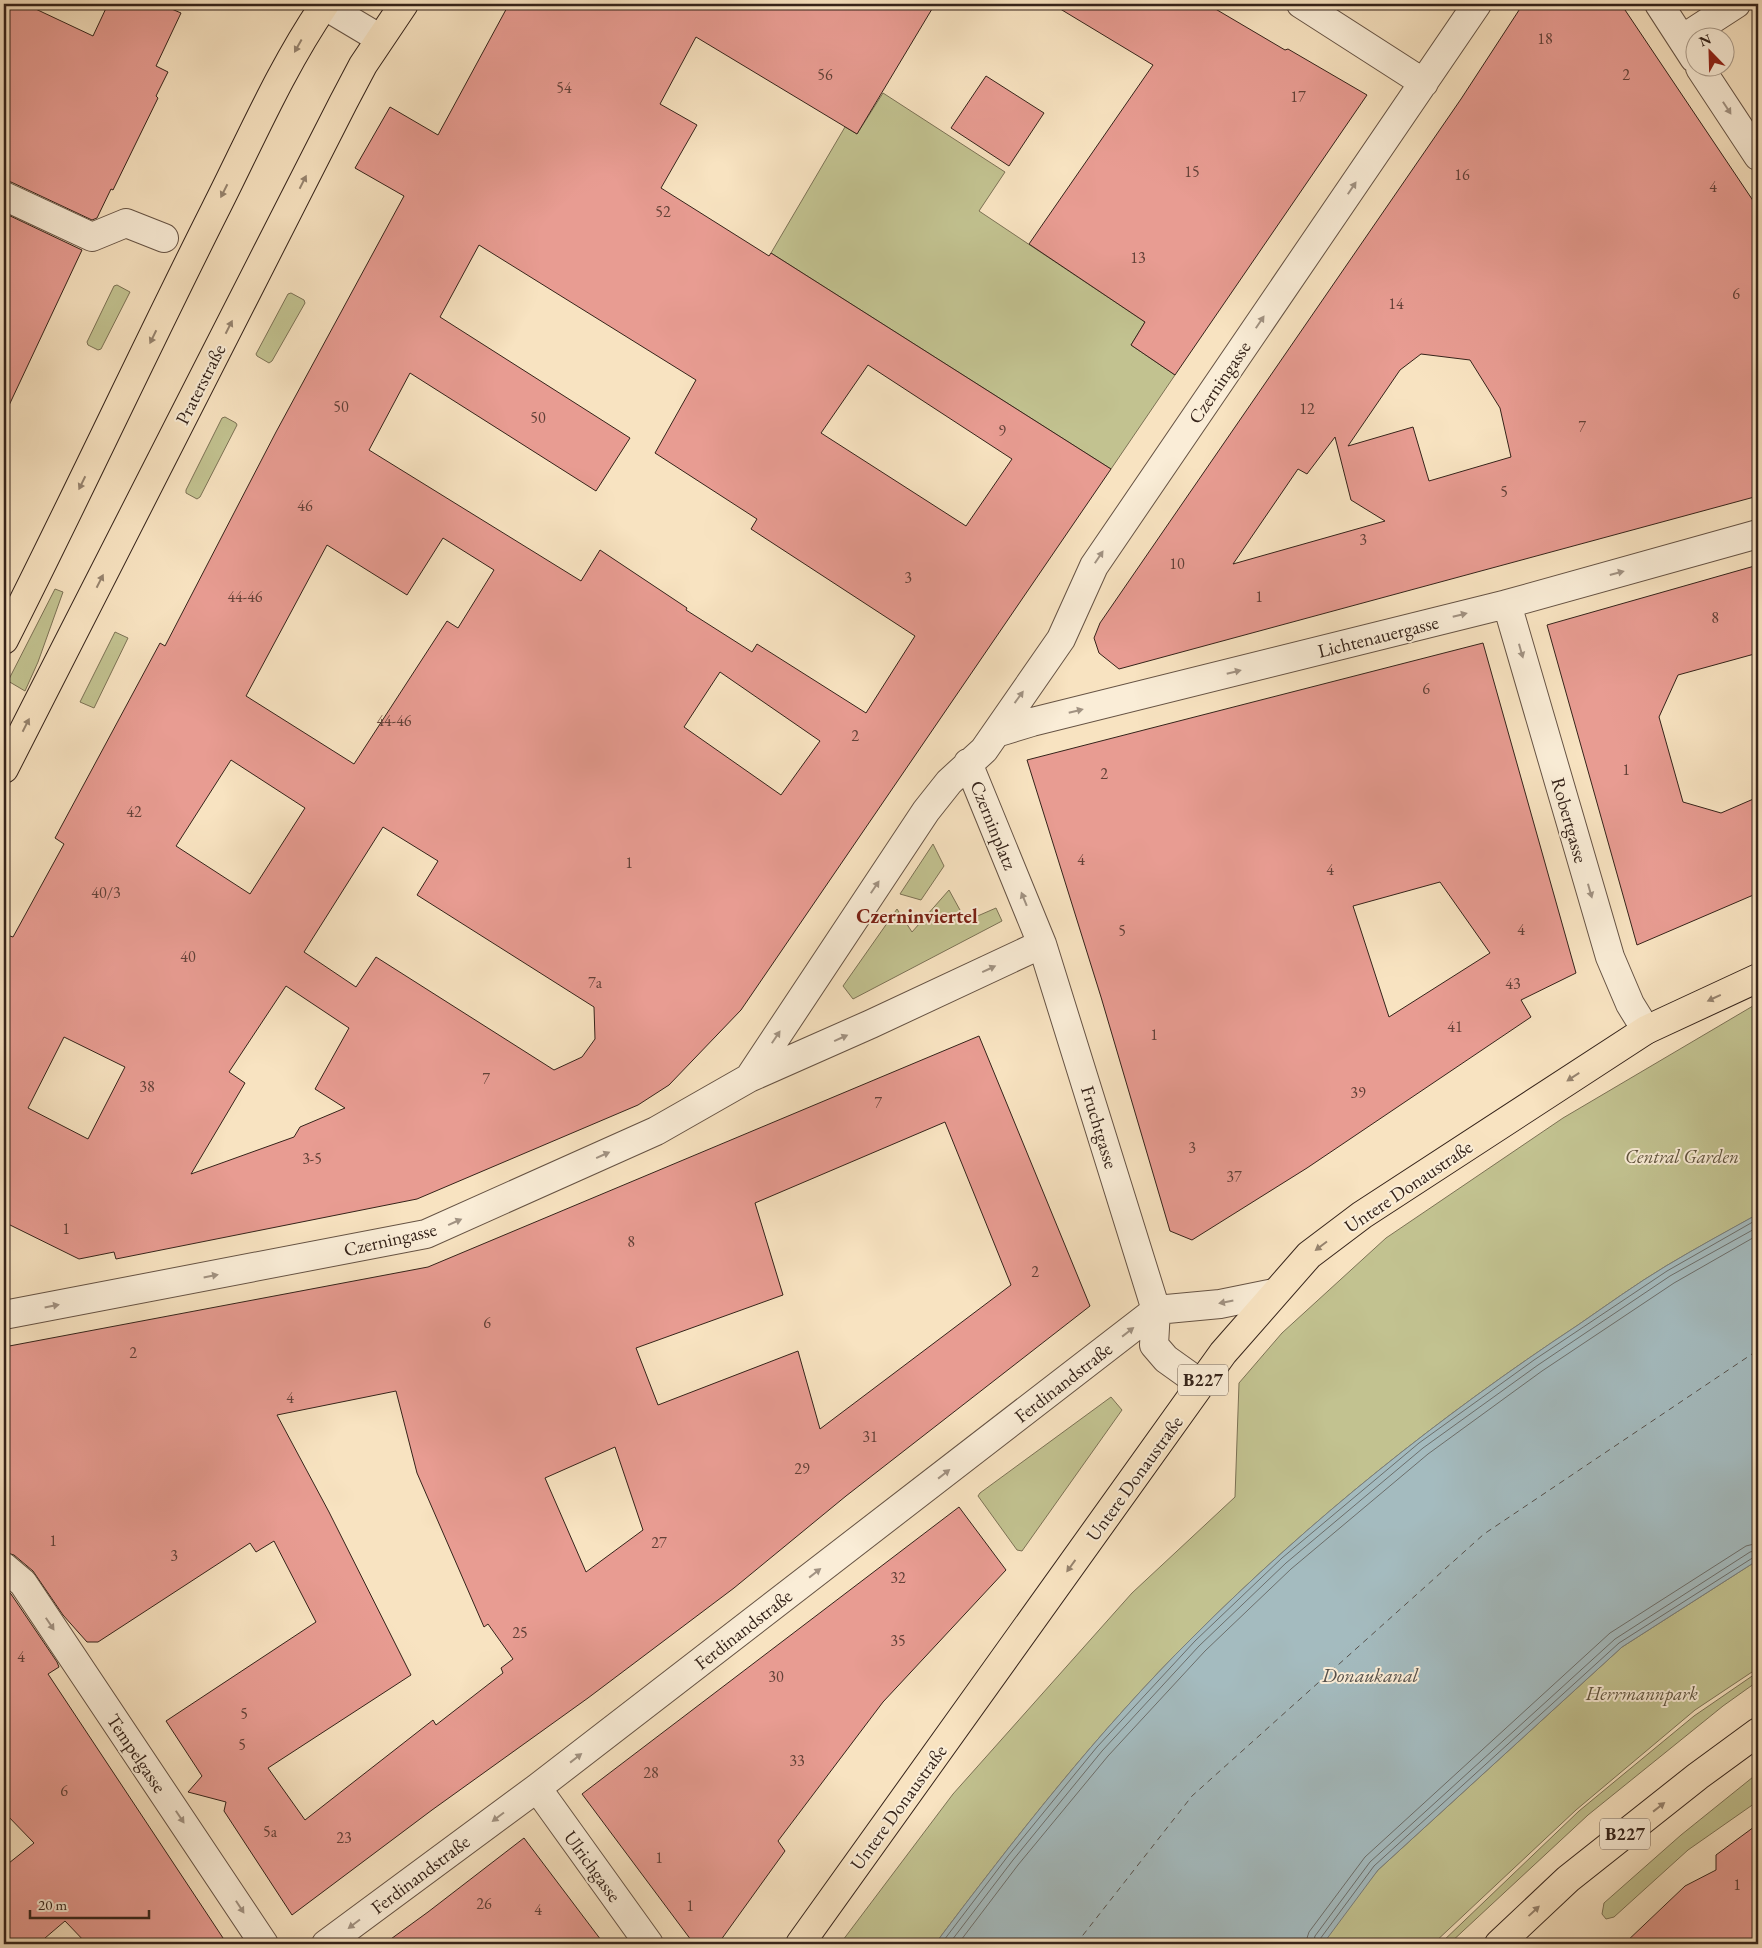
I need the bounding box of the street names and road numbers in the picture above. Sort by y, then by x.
street label: Czerningasse [1183,336,1256,429]
street label: Praterstraße [170,340,231,429]
street label: Lichtenauergasse [1315,609,1441,664]
street label: Robertgasse [1545,774,1594,866]
street label: Czerninplatz [964,777,1023,874]
street label: Fruchtgasse [1075,1083,1124,1171]
street label: Untere Donaustraße [1339,1134,1477,1239]
street label: Czerningasse [341,1217,439,1262]
street label: Ferdinandstraße [1009,1336,1117,1428]
road number: B227 [1178,1364,1228,1396]
street label: Untere Donaustraße [1080,1411,1188,1546]
street label: Ferdinandstraße [689,1583,797,1675]
street label: Tempelgasse [101,1709,172,1798]
street label: Untere Donaustraße [844,1740,952,1875]
road number: B227 [1600,1818,1650,1850]
street label: Ulrichgasse [558,1826,627,1907]
street label: Ferdinandstraße [366,1829,475,1920]

